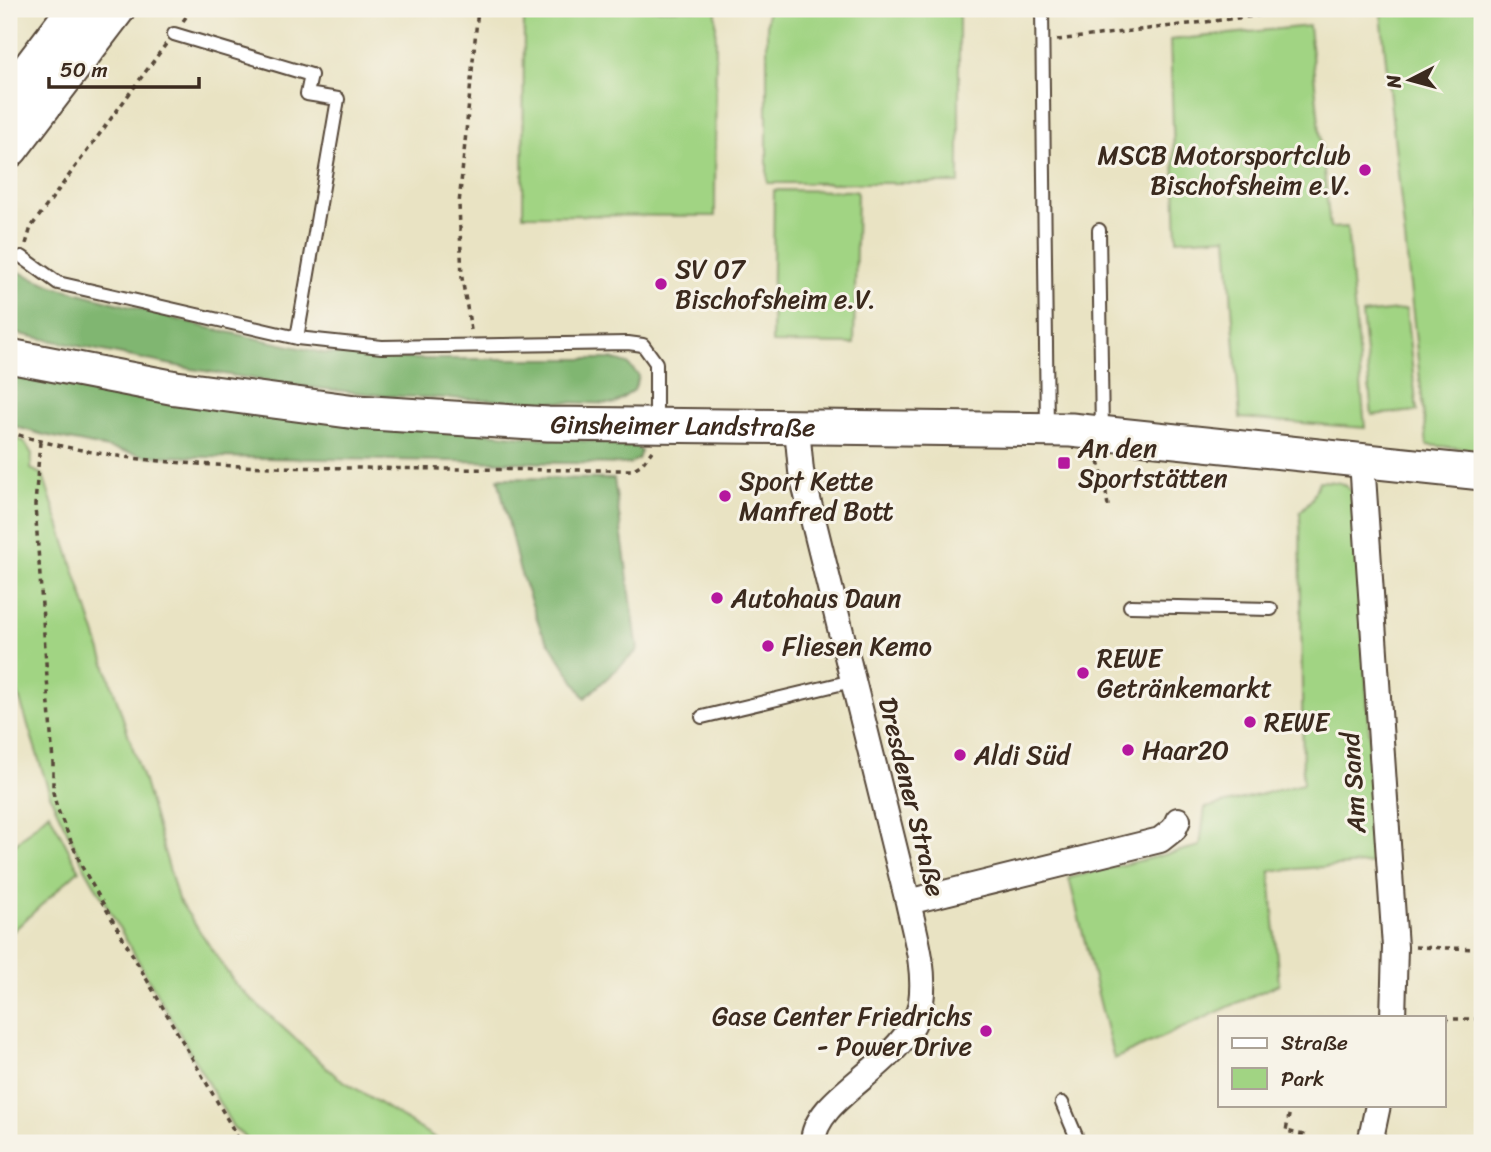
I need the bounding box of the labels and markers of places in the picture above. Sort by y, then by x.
place label: MSCB Motorsportclub Bischofsheim e.V. [1097,132,1351,208]
marker: MSCB Motorsportclub Bischofsheim e.V. [1357,162,1373,178]
place label: SV 07 Bischofsheim e.V. [675,246,876,322]
marker: SV 07 Bischofsheim e.V. [653,276,669,292]
place label: An den Sportstätten [1077,425,1228,501]
marker: An den Sportstätten [1056,455,1072,471]
place label: Sport Kette Manfred Bott [739,458,894,534]
marker: Sport Kette Manfred Bott [717,488,733,504]
place label: Autohaus Daun [730,575,901,621]
marker: Autohaus Daun [709,590,725,606]
place label: Fliesen Kemo [782,623,932,669]
place label: REWE Getränkemarkt [1097,635,1272,711]
marker: Fliesen Kemo [760,638,776,654]
marker: REWE Getränkemarkt [1075,665,1091,681]
place label: REWE [1264,699,1331,745]
marker: REWE [1242,714,1258,730]
place label: Haar2O [1142,727,1229,773]
place label: Aldi Süd [973,732,1072,778]
marker: Haar2O [1120,742,1136,758]
marker: Aldi Süd [952,747,968,763]
place label: Gase Center Friedrichs - Power Drive [712,993,973,1069]
marker: Gase Center Friedrichs - Power Drive [978,1023,994,1039]

